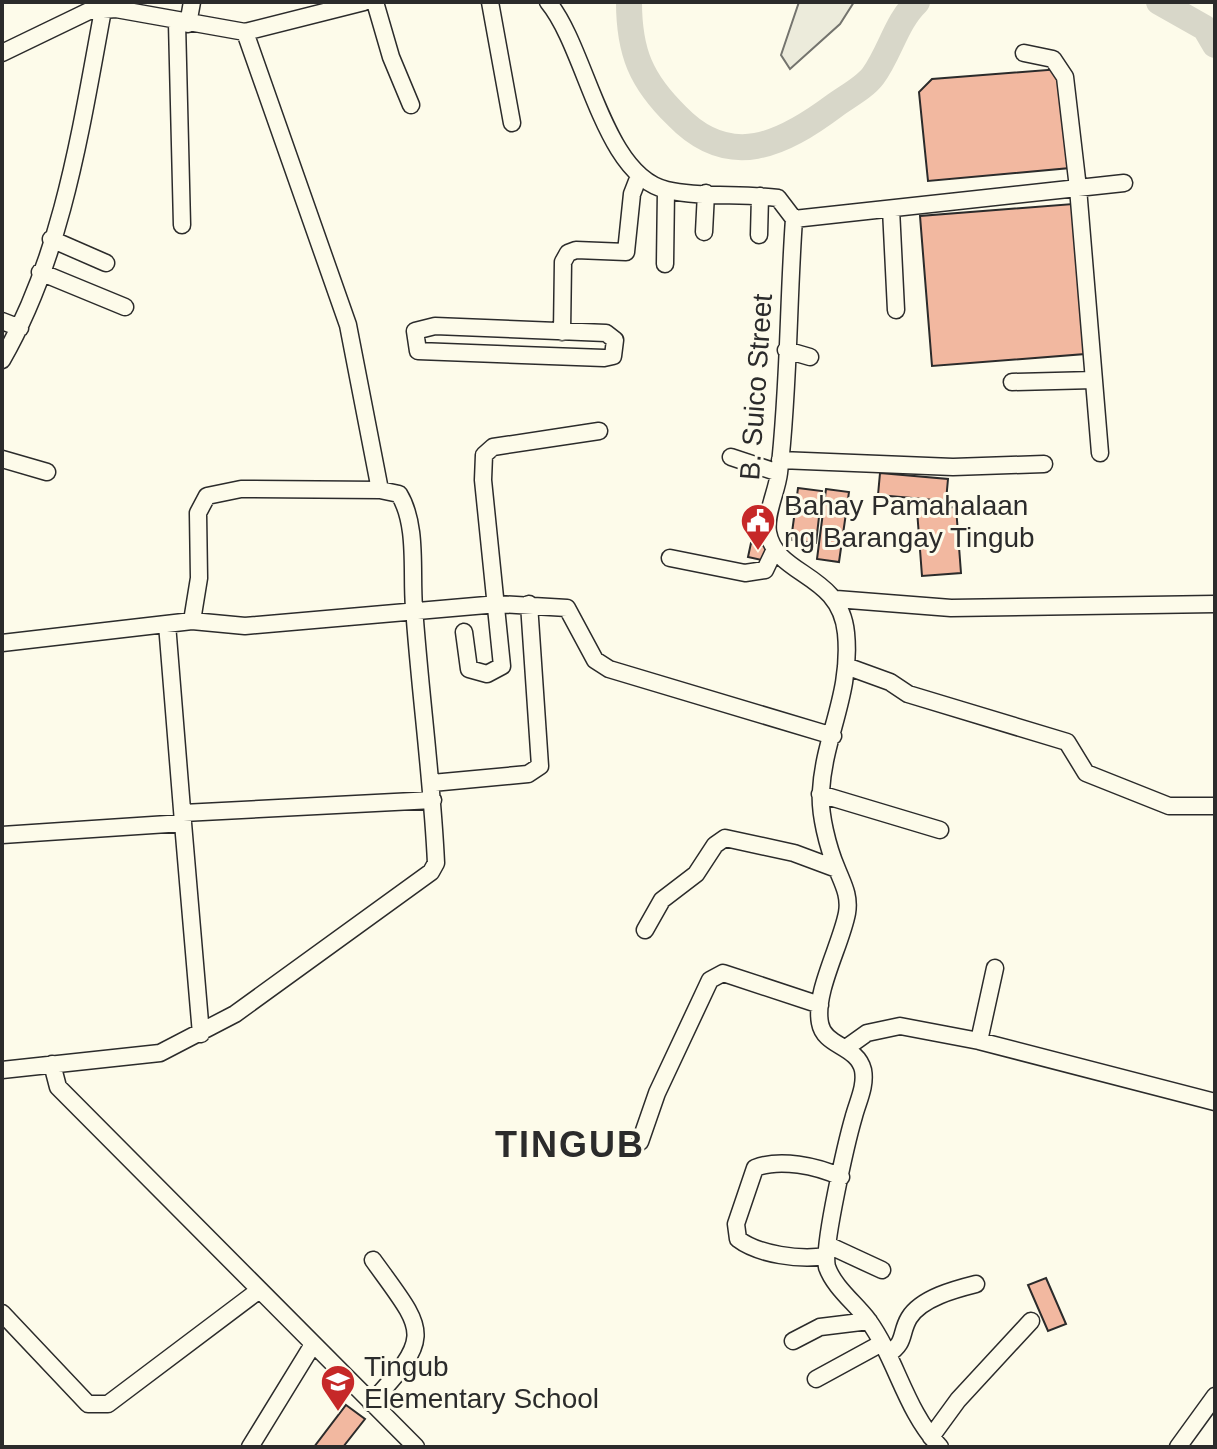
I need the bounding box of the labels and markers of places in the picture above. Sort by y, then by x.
place label: Bahay Pamahalaan ng Barangay Tingub [784,490,1035,553]
public building icon: Bahay Pamahalaan ng Barangay Tingub [739,502,777,552]
place label: Tingub Elementary School [364,1351,599,1414]
school or university icon: Tingub Elementary School [319,1363,357,1413]

